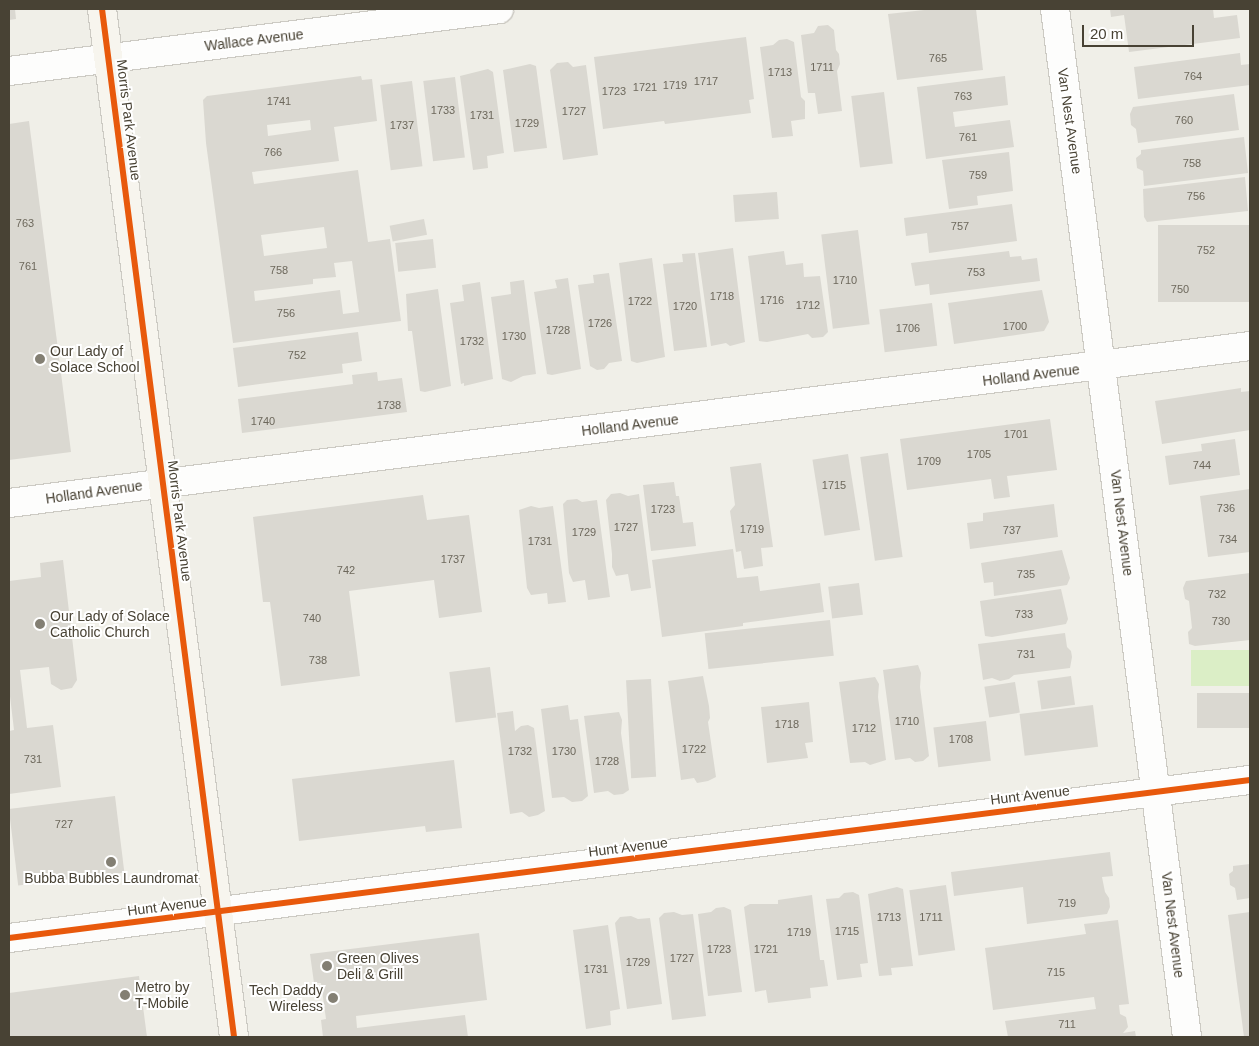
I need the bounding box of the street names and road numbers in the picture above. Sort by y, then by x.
street label: Wallace Avenue [203,26,305,54]
street label: Morris Park Avenue [113,58,145,182]
street label: Van Nest Avenue [1054,67,1086,175]
street label: Holland Avenue [981,361,1081,389]
street label: Holland Avenue [580,411,680,439]
street label: Morris Park Avenue [164,459,196,583]
street label: Van Nest Avenue [1107,469,1137,577]
street label: Holland Avenue [44,477,144,507]
street label: Hunt Avenue [989,782,1071,808]
street label: Hunt Avenue [587,834,669,860]
street label: Van Nest Avenue [1158,871,1188,979]
street label: Hunt Avenue [126,893,208,919]

